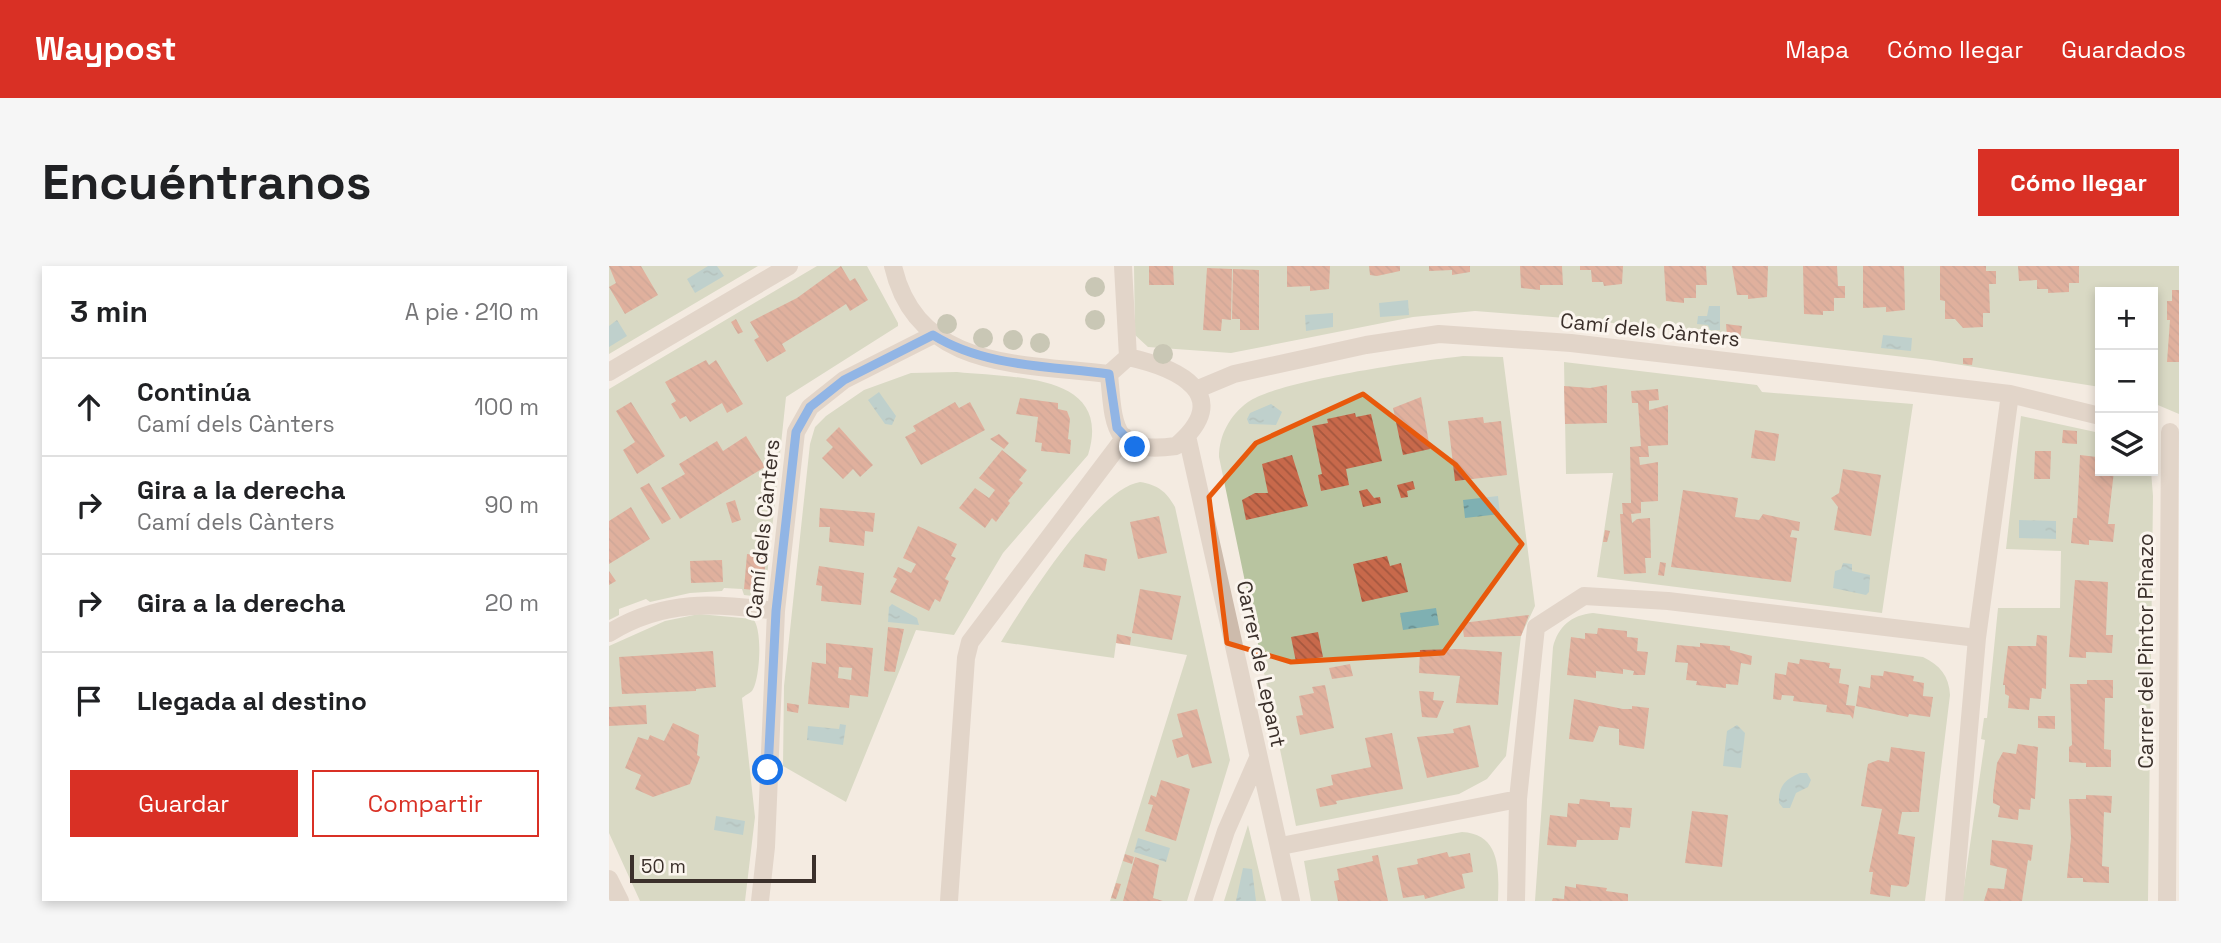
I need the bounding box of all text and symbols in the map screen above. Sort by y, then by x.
text: Waypost [35,28,177,70]
text: Mapa [1785,34,1849,65]
text: Cómo llegar [1887,34,2023,65]
text: Guardados [2061,34,2186,65]
button: Cómo llegar [1978,149,2179,216]
text: Encuéntranos [42,151,371,213]
map controls [2095,287,2158,476]
button: + [2095,287,2158,350]
text: 3 min [70,292,148,331]
text: A pie · 210 m [405,297,539,327]
street label: Camí dels Cànters [1559,307,1741,352]
button: − [2095,350,2158,413]
text: Continúa [137,375,251,409]
icon: ahead [70,388,108,426]
text: 100 m [474,392,539,422]
text: Camí dels Cànters [137,409,335,439]
button: layers [2095,413,2158,476]
route end [1119,431,1150,462]
street label: Camí dels Cànters [740,438,785,620]
text: Gira a la derecha [137,473,346,507]
icon: right [70,486,108,524]
text: 90 m [484,490,539,520]
text: Camí dels Cànters [137,507,335,537]
street label: Carrer del Pintor Pinazo [2132,533,2159,769]
street label: Carrer de Lepant [1231,578,1292,750]
icon: right [70,584,108,622]
text: Gira a la derecha [137,586,346,620]
text: 20 m [485,588,539,618]
icon: arrive [70,682,108,720]
text: Llegada al destino [137,684,367,718]
route start [752,754,783,785]
button: Guardar [70,770,298,837]
button: Compartir [312,770,539,837]
scale bar [630,852,815,884]
text: 50 m [641,854,686,879]

